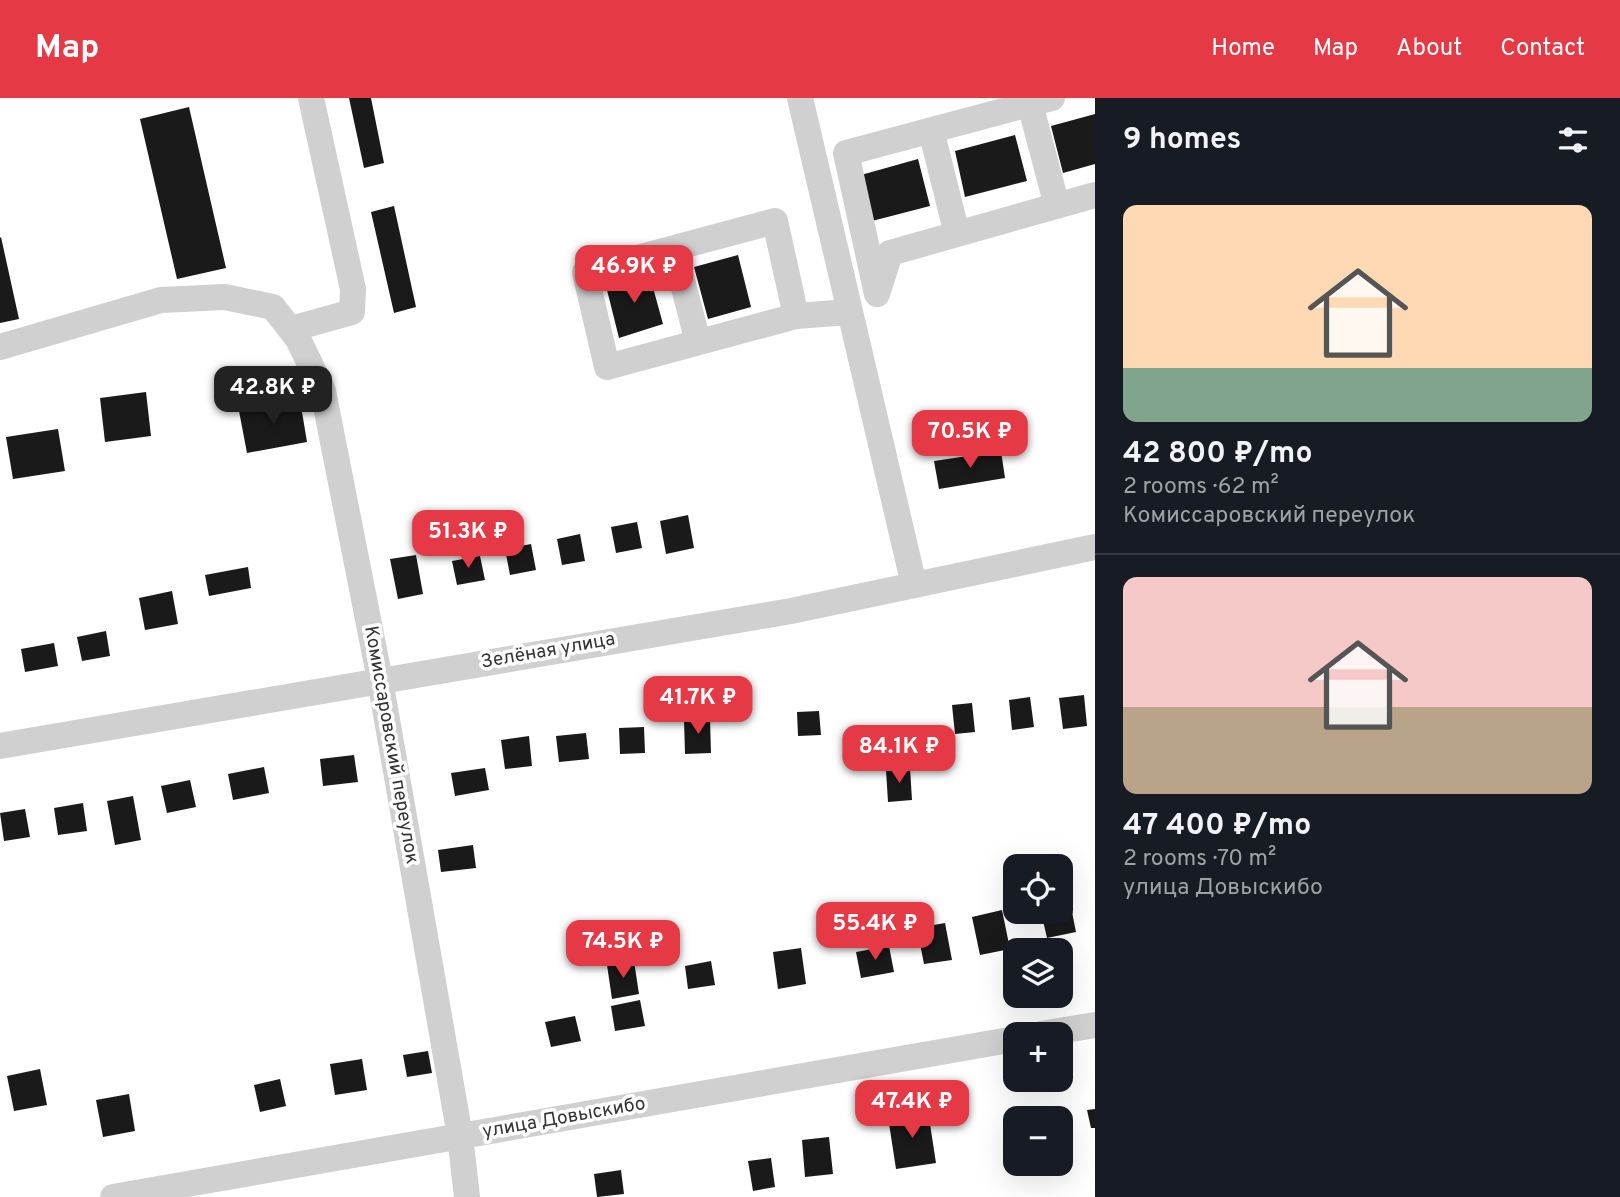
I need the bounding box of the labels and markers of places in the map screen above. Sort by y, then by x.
pin: 46.9K ₽ [569,246,699,305]
pin: 42.8K ₽ [208,366,338,426]
pin: 70.5K ₽ [905,410,1035,470]
pin: 51.3K ₽ [403,510,533,570]
pin: 41.7K ₽ [633,676,763,736]
pin: 84.1K ₽ [834,726,964,785]
pin: 55.4K ₽ [810,902,940,962]
pin: 74.5K ₽ [558,920,688,980]
pin: 47.4K ₽ [847,1080,977,1140]

